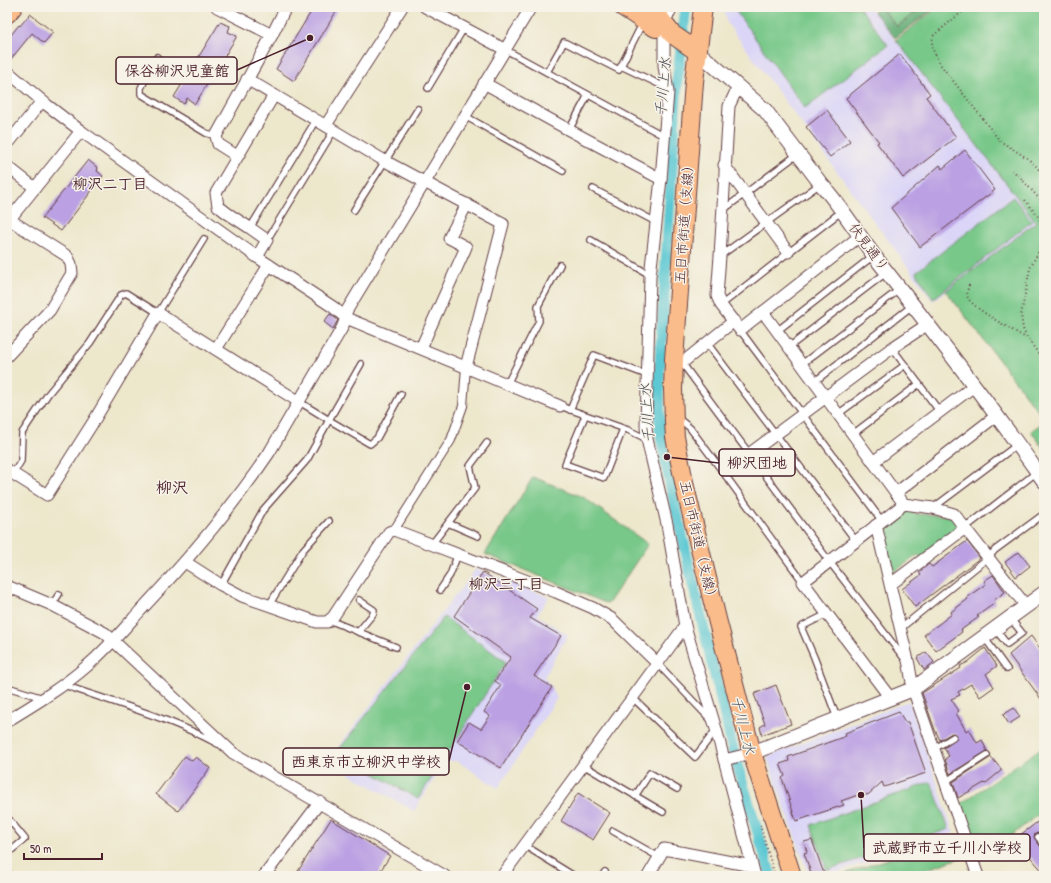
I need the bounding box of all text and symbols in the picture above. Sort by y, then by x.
water label: 千川上水 [649,56,676,118]
callout: 保谷柳沢児童館 [116,57,237,84]
text: 保谷柳沢児童館 [124,60,230,81]
street label: 五日市街道（支線） [670,157,697,284]
district label: 柳沢二丁目 [72,173,148,194]
street label: 伏見通り [845,219,894,275]
water label: 千川上水 [634,382,659,444]
callout: 柳沢団地 [719,449,795,476]
text: 柳沢団地 [727,452,787,473]
district label: 柳沢 [156,476,188,498]
street label: 五日市街道（支線） [676,478,723,605]
district label: 柳沢三丁目 [468,573,544,594]
water label: 千川上水 [726,693,761,757]
callout: 西東京市立柳沢中学校 [283,748,449,775]
text: 西東京市立柳沢中学校 [291,751,441,772]
callout: 武蔵野市立千川小学校 [864,834,1030,861]
scale bar [24,835,102,861]
text: 武蔵野市立千川小学校 [872,837,1022,858]
text: 50 m [30,840,51,857]

